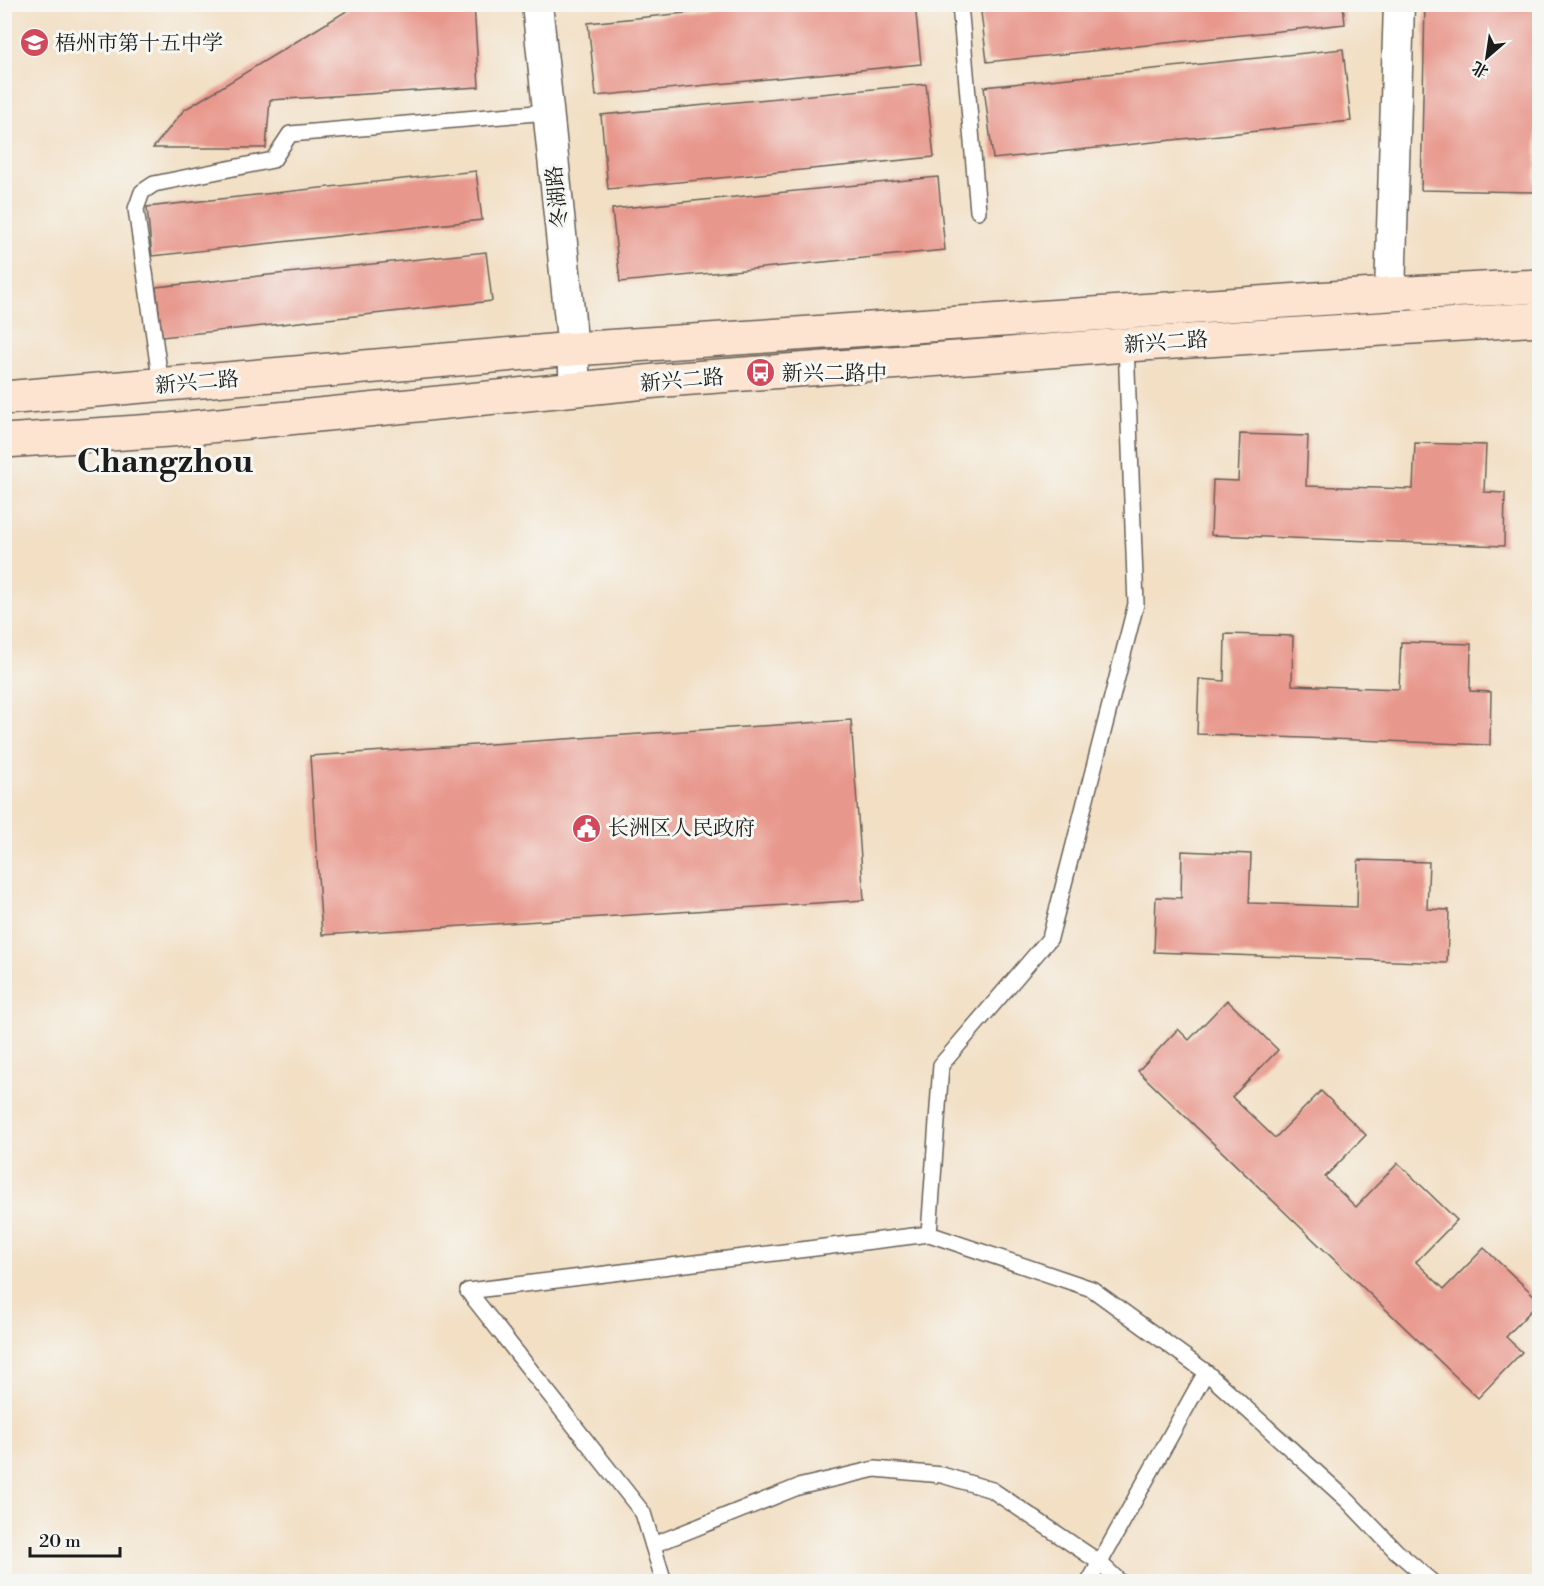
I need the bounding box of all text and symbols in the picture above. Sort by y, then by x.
school or university icon: 梧州市第十五中学 [18,27,50,59]
north arrow [1457,27,1517,87]
place label: 梧州市第十五中学 [55,31,223,57]
text: 北 [1468,57,1492,82]
street label: 冬湖路 [542,164,574,230]
street label: 新兴二路 [1123,327,1209,359]
bus stop icon: 新兴二路中 [745,357,777,389]
place label: 新兴二路中 [782,361,887,387]
street label: 新兴二路 [639,364,725,398]
street label: 新兴二路 [154,366,240,400]
district label: Changzhou [77,442,253,483]
public building icon: 长洲区人民政府 [571,812,603,844]
place label: 长洲区人民政府 [608,816,755,842]
scale bar [30,1520,120,1558]
text: 20 m [39,1530,81,1553]

